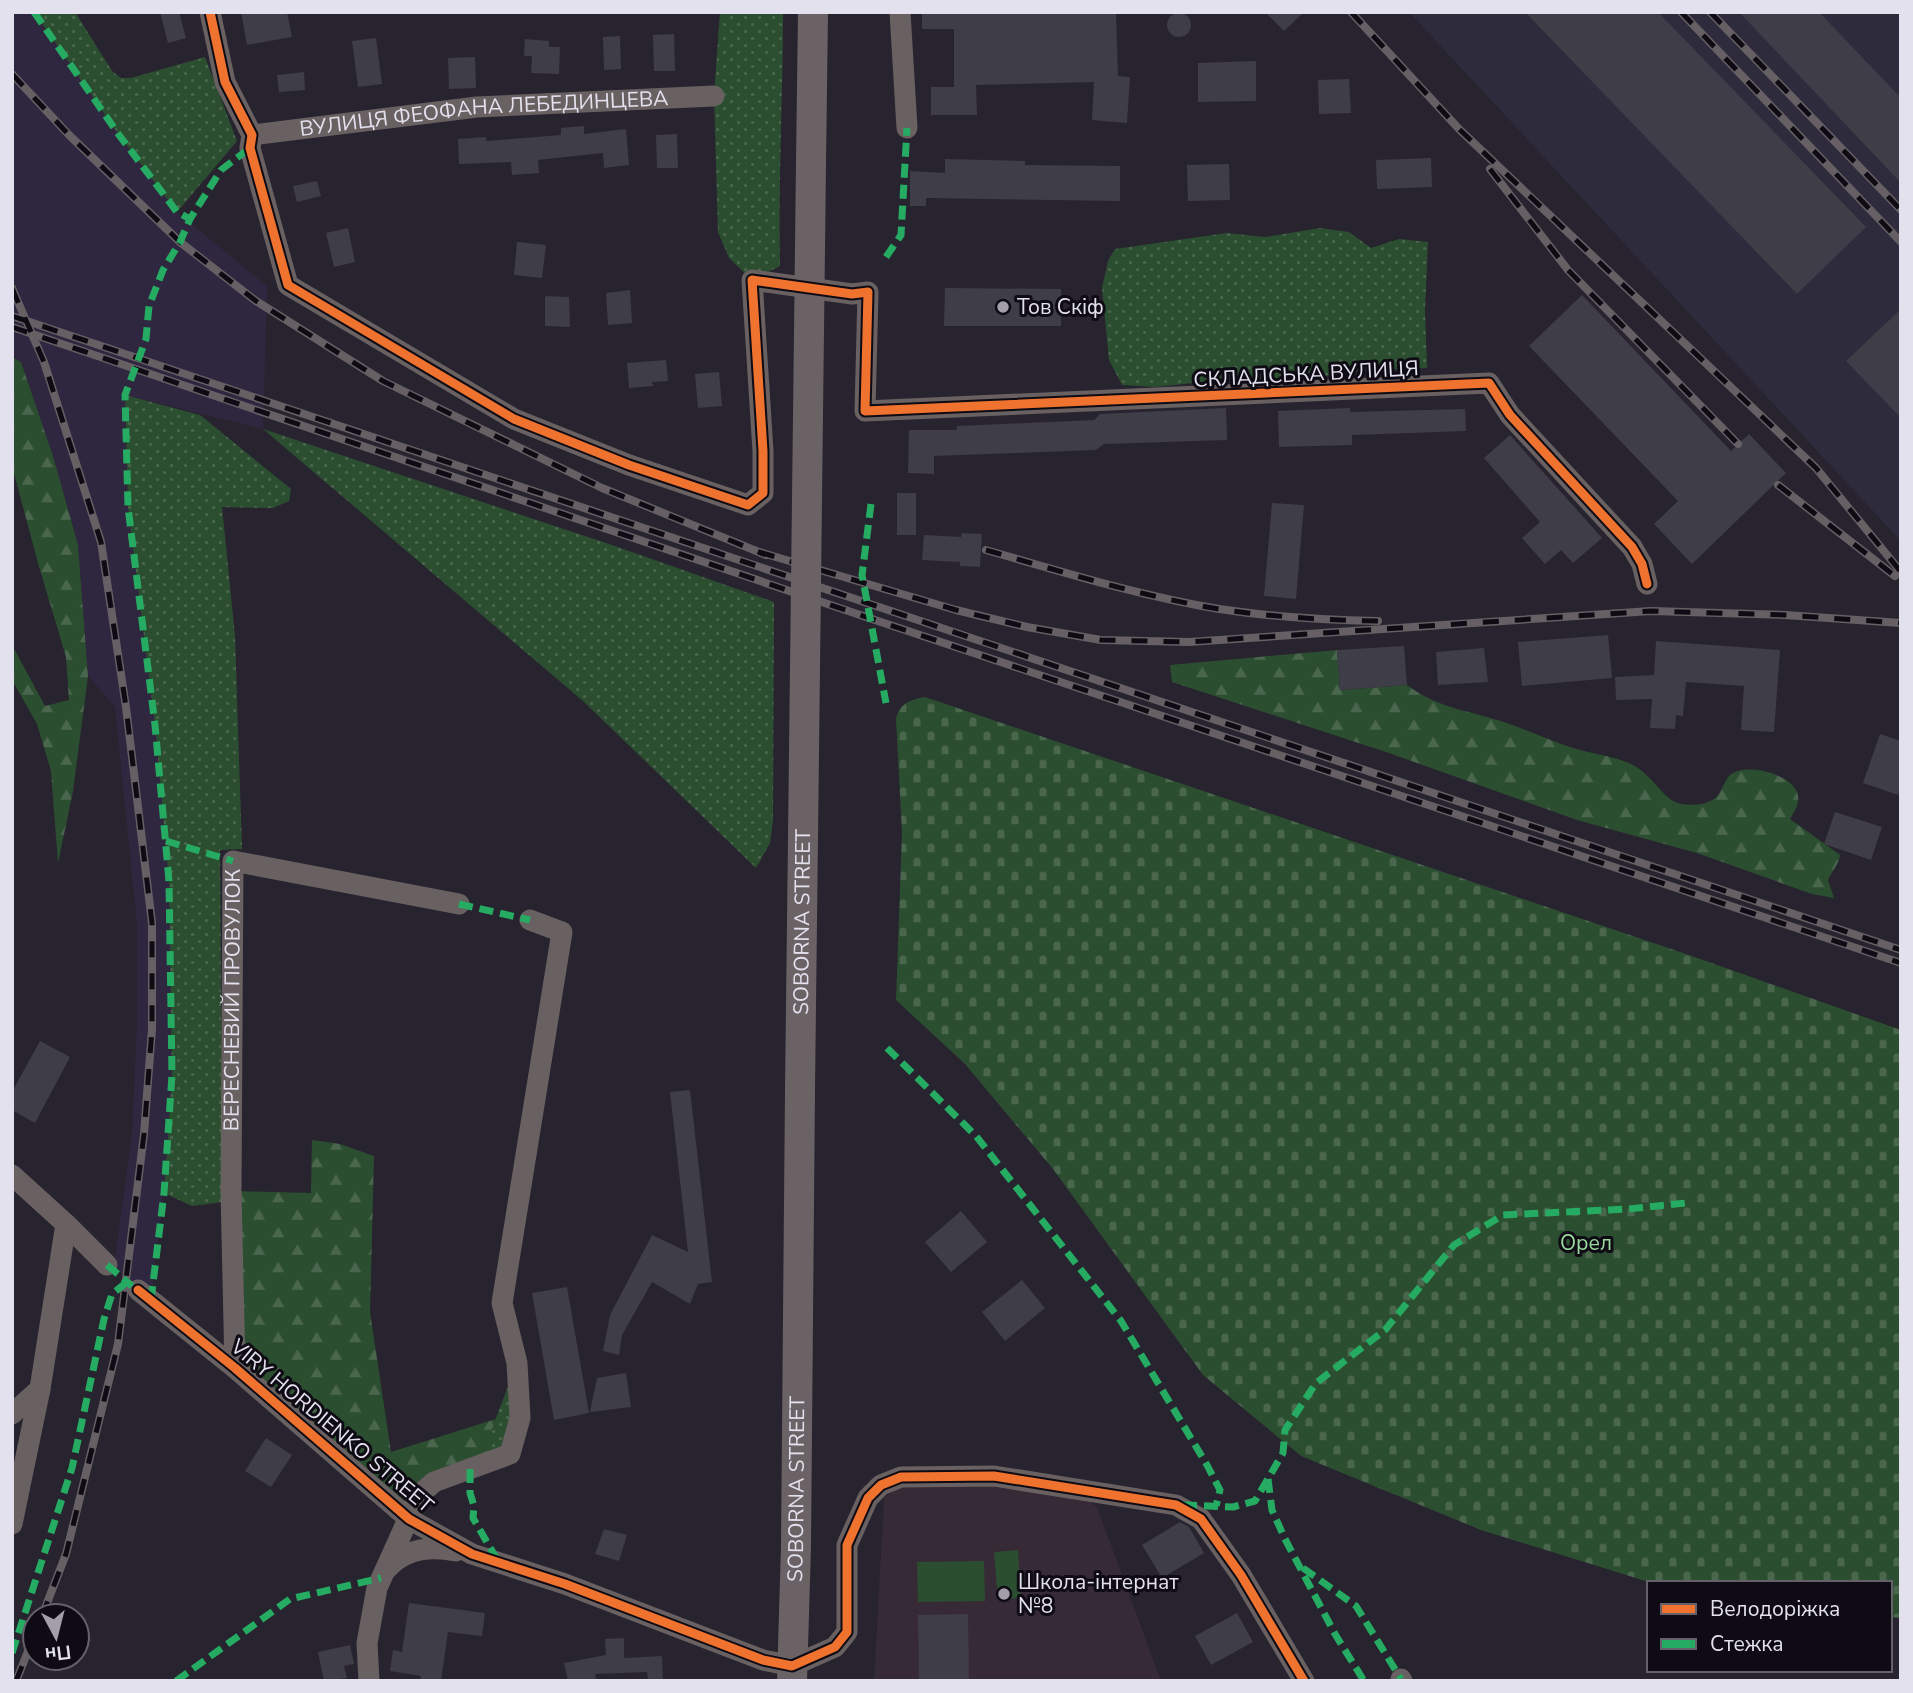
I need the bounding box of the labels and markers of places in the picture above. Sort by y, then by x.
place label: Тов Скіф [1017,293,1104,321]
marker: Тов Скіф [995,299,1011,315]
place label: Школа-інтернат №8 [1018,1568,1179,1620]
marker: Школа-інтернат №8 [996,1586,1012,1602]

